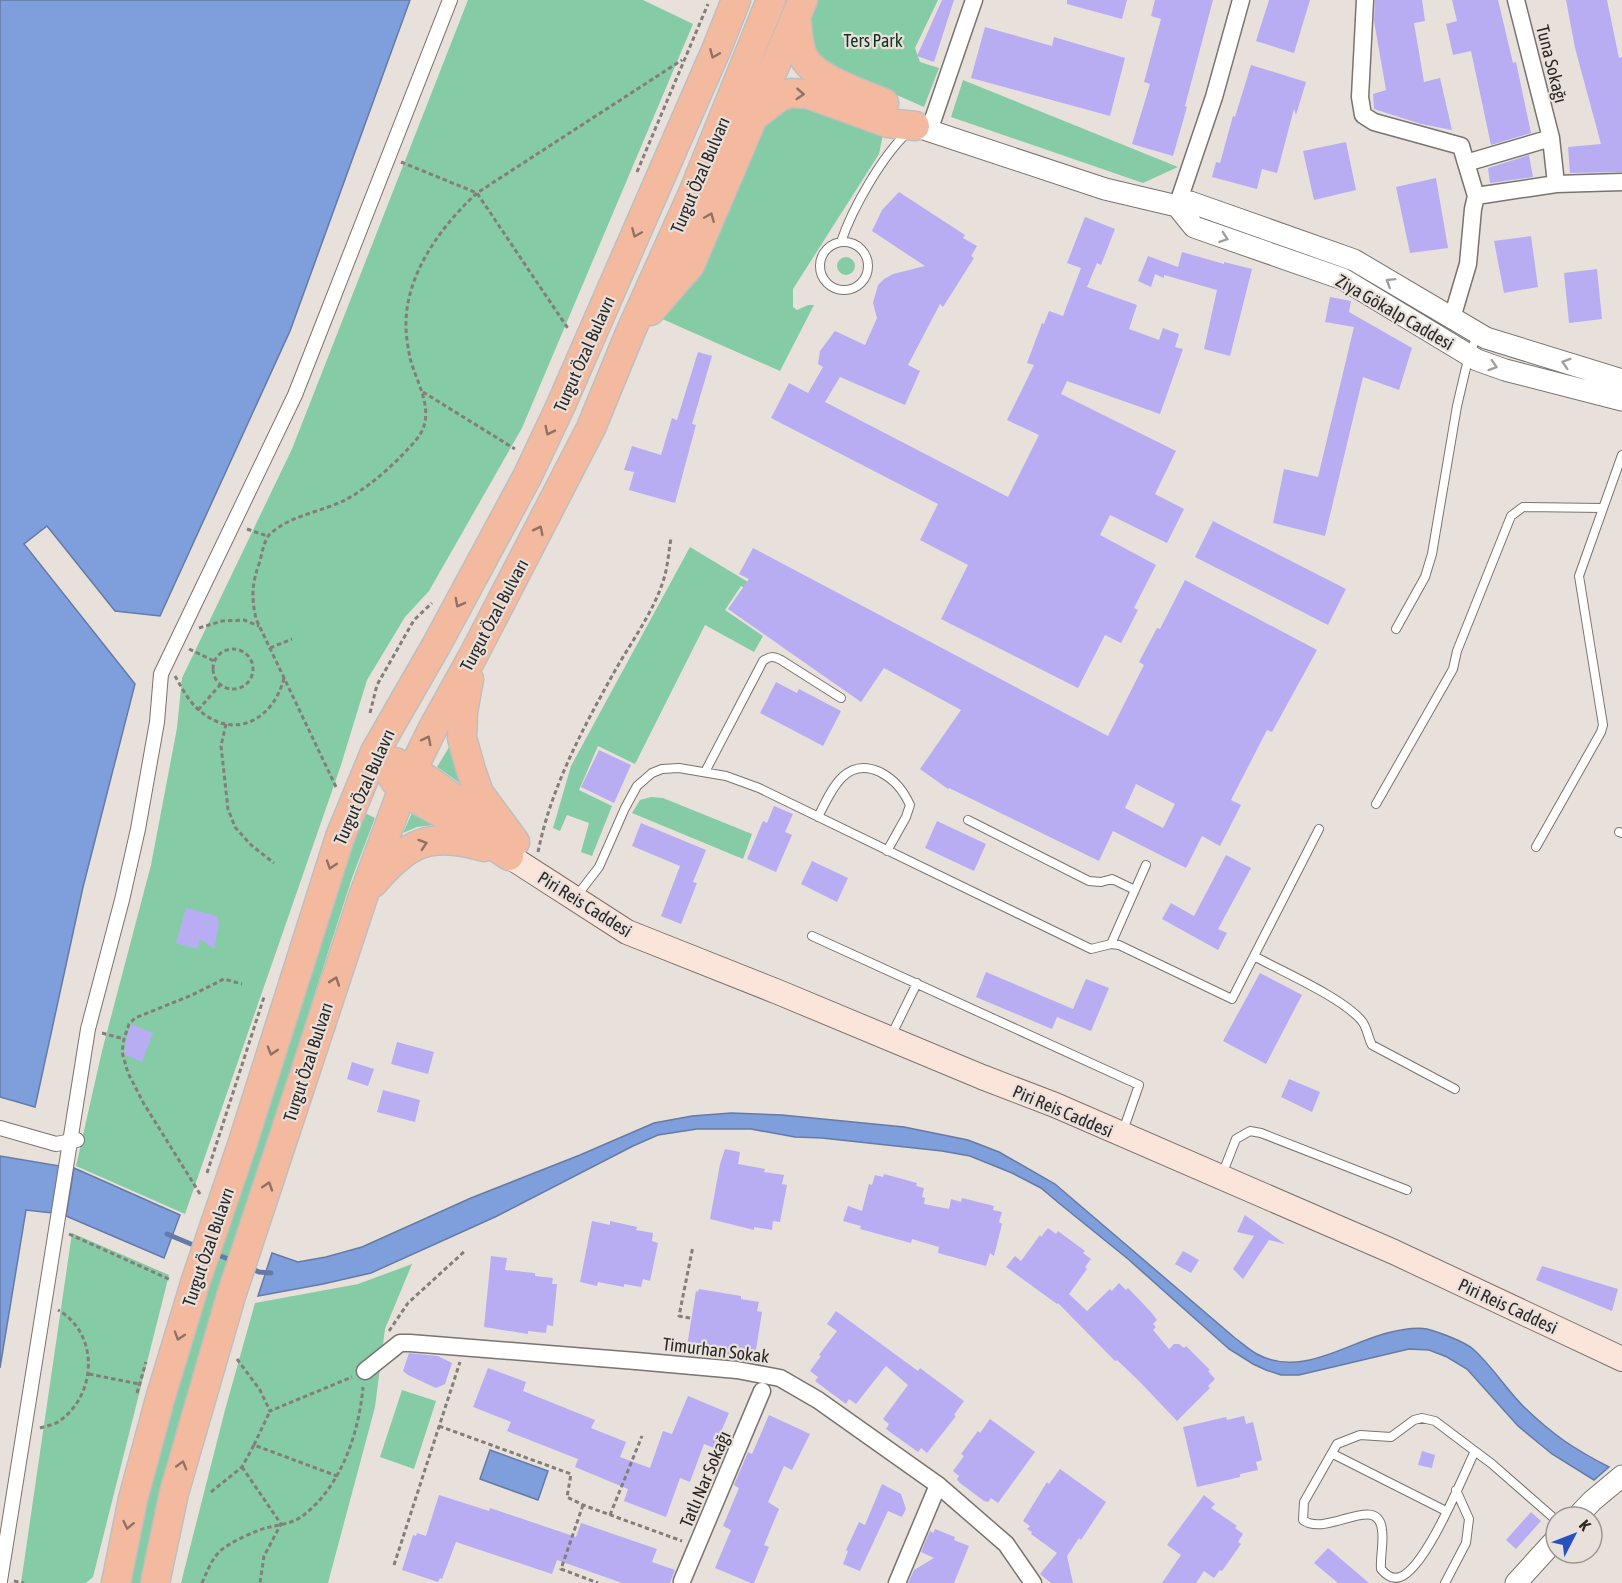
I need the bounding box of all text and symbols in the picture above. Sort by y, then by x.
street label: Tuna Sokağı [1532,23,1572,105]
park label: Ters Park [843,30,903,51]
one-way arrow [709,48,721,59]
one-way arrow [796,88,805,101]
street label: Turgut Özal Bulvarı [666,114,734,236]
one-way arrow [703,212,715,223]
one-way arrow [632,227,644,238]
one-way arrow [1218,230,1228,243]
street label: Ziya Gökalp Caddesi [1332,270,1458,354]
one-way arrow [1386,277,1396,289]
street label: Turgut Özal Bulavrı [549,293,619,415]
one-way arrow [1487,358,1498,371]
one-way arrow [1561,358,1572,370]
one-way arrow [545,424,557,435]
one-way arrow [531,525,543,536]
street label: Turgut Özal Bulvarı [456,555,532,675]
one-way arrow [455,597,466,608]
street label: Turgut Özal Bulavrı [329,726,399,848]
one-way arrow [420,736,431,747]
one-way arrow [417,838,428,851]
one-way arrow [325,859,338,870]
street label: Piri Reis Caddesi [534,867,636,941]
one-way arrow [328,976,341,987]
street label: Turgut Özal Bulvarı [279,1000,337,1124]
one-way arrow [266,1045,279,1056]
street label: Piri Reis Caddesi [1010,1080,1116,1142]
one-way arrow [260,1181,273,1192]
street label: Turgut Özal Bulavrı [178,1185,238,1309]
street label: Piri Reis Caddesi [1455,1274,1561,1338]
one-way arrow [174,1330,186,1341]
street label: Timurhan Sokak [662,1333,771,1367]
street label: Tatlı Nar Sokağı [675,1428,735,1530]
one-way arrow [175,1460,187,1470]
north arrow [1544,1505,1604,1565]
text: K [1576,1516,1595,1534]
one-way arrow [122,1519,135,1529]

